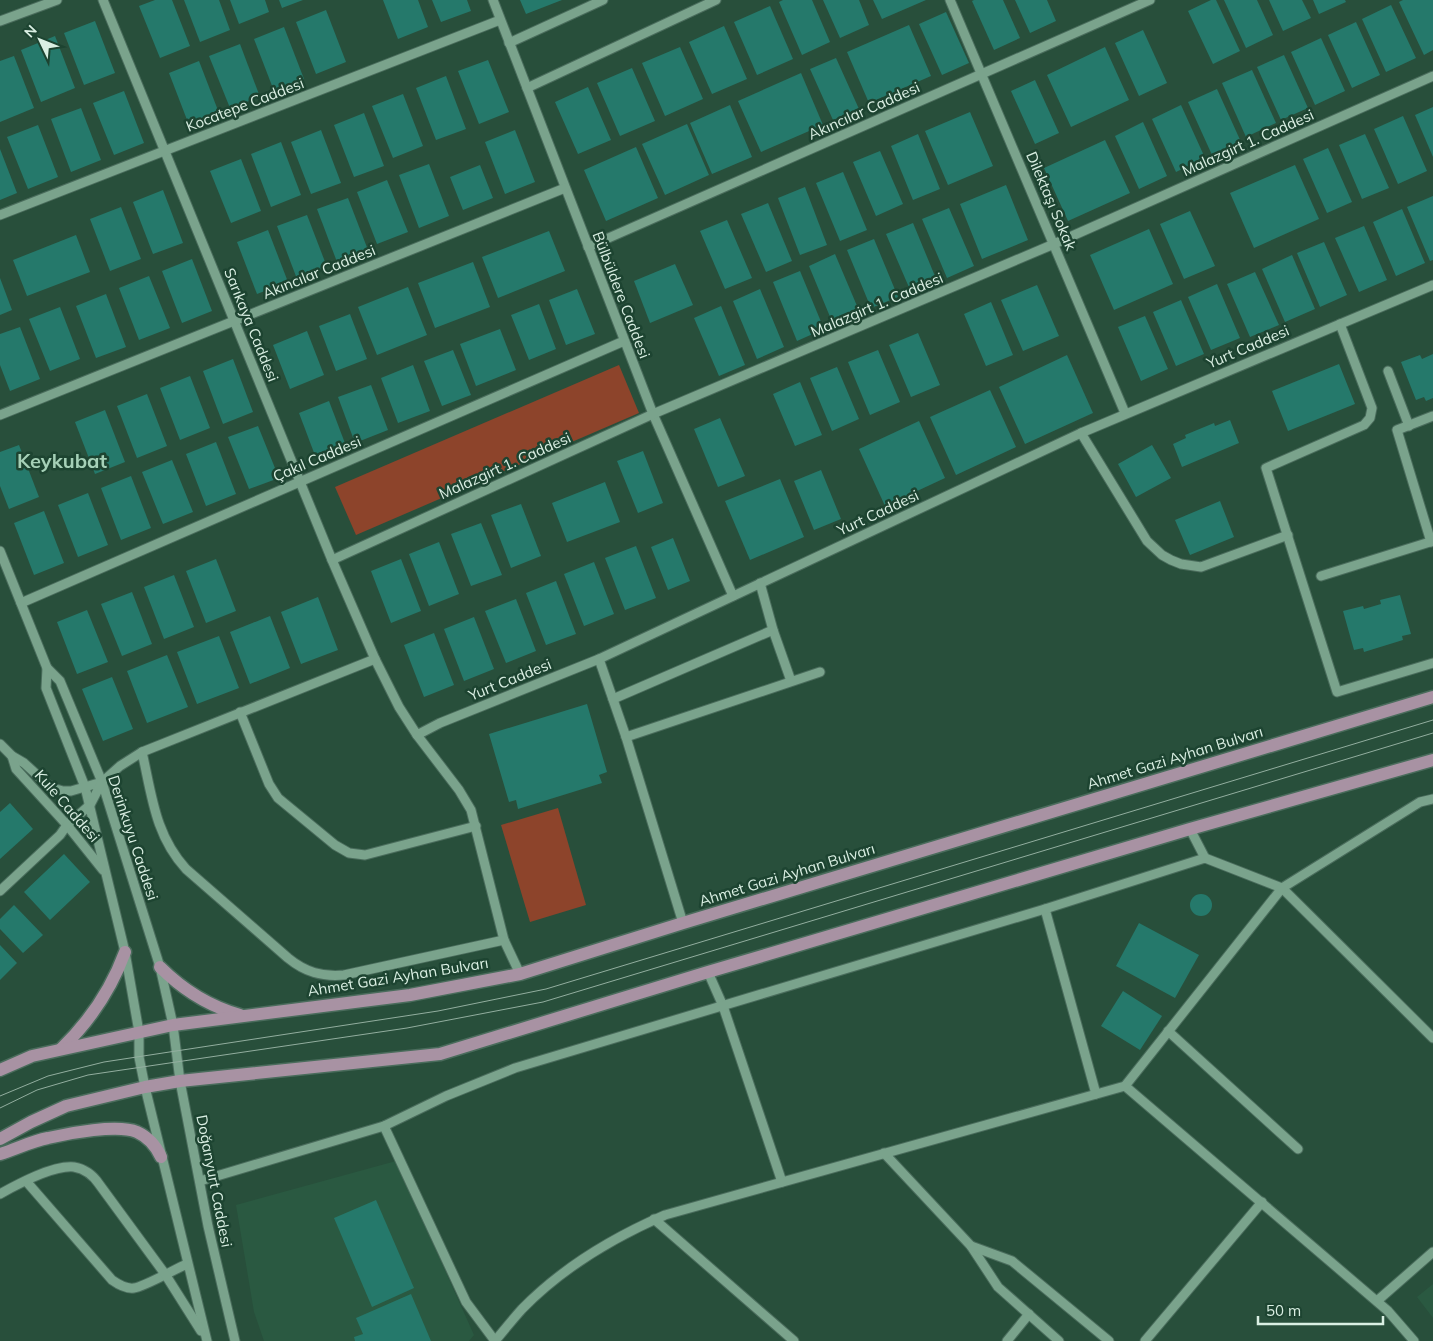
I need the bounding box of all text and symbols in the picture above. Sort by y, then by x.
north arrow [15,15,65,65]
text: N [20,21,41,41]
street label: Kocatepe Caddesi [183,73,307,136]
street label: Akıncılar Caddesi [805,77,923,144]
street label: Malazgirt 1. Caddesi [1179,105,1317,180]
street label: Dilektaşı Sokak [1022,149,1081,253]
street label: Bülbüldere Caddesi [589,229,654,361]
street label: Akıncılar Caddesi [260,240,378,303]
street label: Sarıkaya Caddesi [220,265,283,384]
street label: Malazgirt 1. Caddesi [808,268,946,341]
street label: Yurt Caddesi [1203,321,1292,373]
street label: Malazgirt 1. Caddesi [436,428,574,503]
street label: Çakıl Caddesi [270,431,364,486]
district label: Keykubat [17,448,107,473]
street label: Yurt Caddesi [833,485,922,540]
street label: Yurt Caddesi [465,654,554,705]
street label: Ahmet Gazi Ayhan Bulvarı [1085,722,1265,793]
street label: Kule Caddesi [31,766,104,846]
street label: Derinkuyu Caddesi [104,773,163,903]
street label: Ahmet Gazi Ayhan Bulvarı [697,839,877,910]
street label: Ahmet Gazi Ayhan Bulvarı [306,953,490,1000]
street label: Doğanyurt Caddesi [192,1113,237,1249]
scale bar [1258,1294,1383,1326]
text: 50 m [1266,1301,1301,1320]

